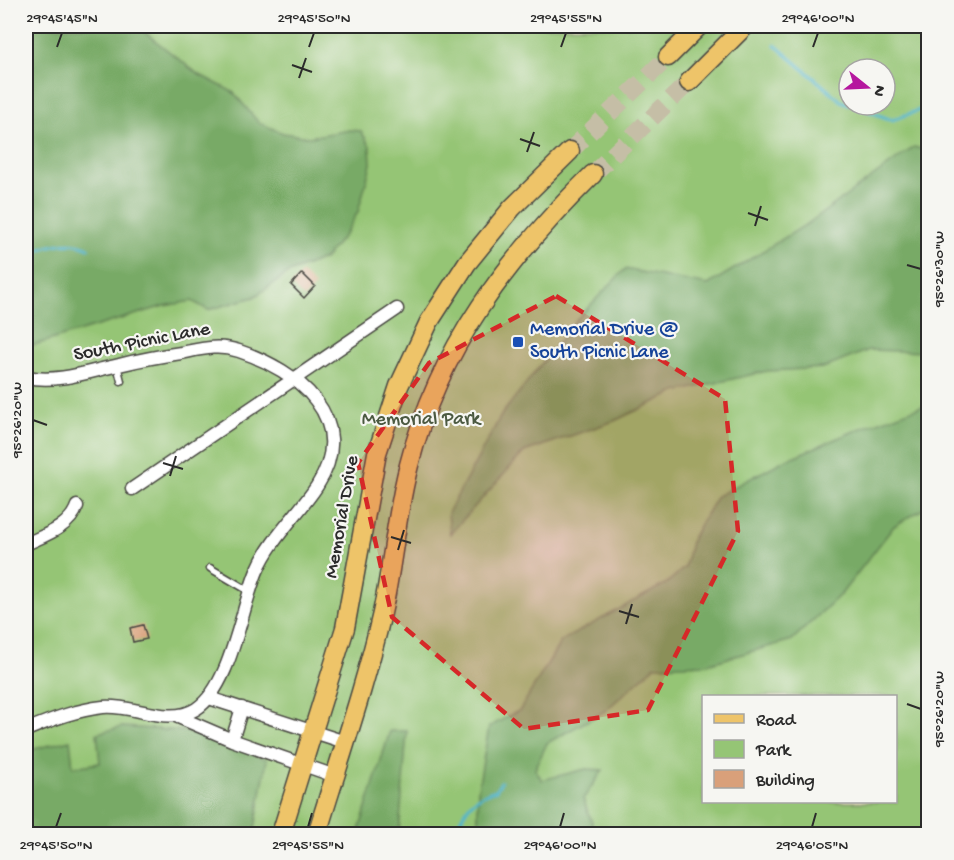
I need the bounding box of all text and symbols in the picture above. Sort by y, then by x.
text: 29°45'45"N [26,10,98,28]
text: 29°45'50"N [278,10,351,28]
text: 29°45'55"N [530,10,602,28]
text: 29°46'00"N [781,10,855,28]
north arrow [837,57,897,117]
text: N [867,83,889,99]
text: 95°26'30"W [931,231,949,308]
street label: South Picnic Lane [72,318,213,368]
place label: Memorial Drive @ South Picnic Lane [530,319,679,365]
marker: Memorial Drive @ South Picnic Lane [511,335,525,349]
text: 95°26'20"W [9,382,27,459]
park label: Memorial Park [362,409,482,432]
street label: Memorial Drive [321,453,365,580]
text: 95°26'20"W [931,671,949,748]
legend [702,695,897,803]
text: Road [756,711,797,732]
text: Park [755,741,792,762]
text: Building [755,771,815,792]
text: 29°45'50"N [20,837,93,855]
text: 29°45'55"N [272,837,344,855]
text: 29°46'00"N [523,837,597,855]
text: 29°46'05"N [776,837,848,855]

